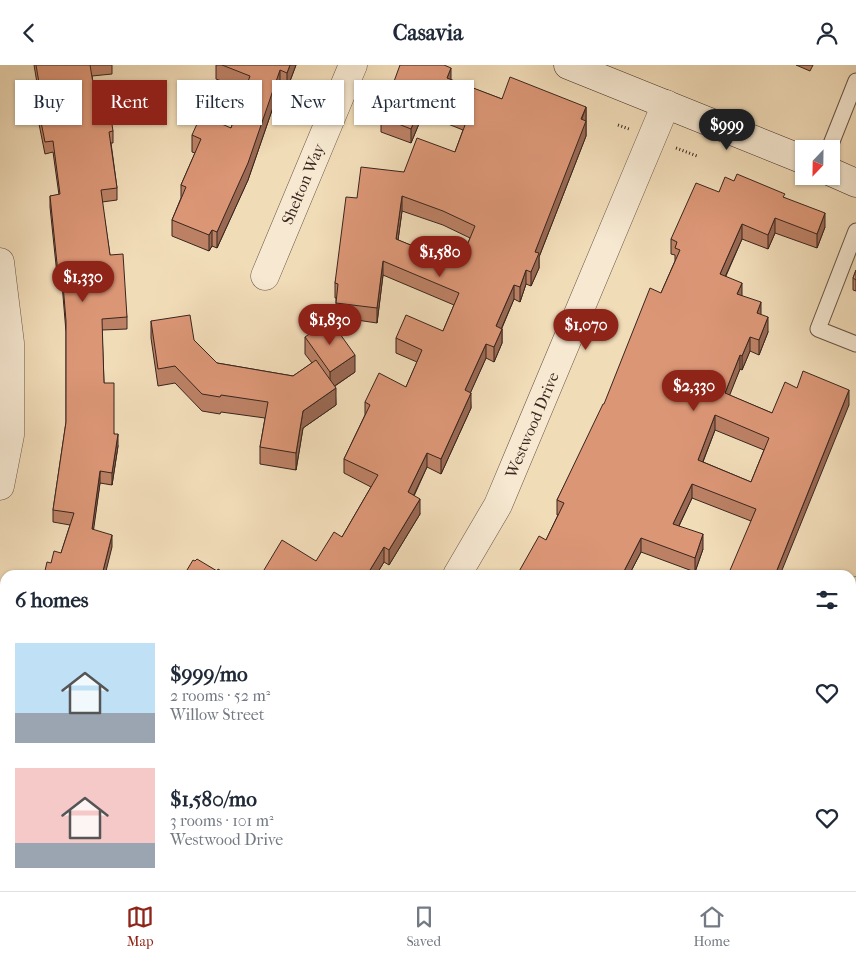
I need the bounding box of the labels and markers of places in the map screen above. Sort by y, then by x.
pin: $999 [697,109,757,151]
pin: $1,580 [399,235,481,278]
pin: $1,330 [42,261,124,303]
pin: $1,830 [289,303,371,346]
pin: $1,070 [545,309,627,351]
pin: $2,330 [653,369,735,412]

